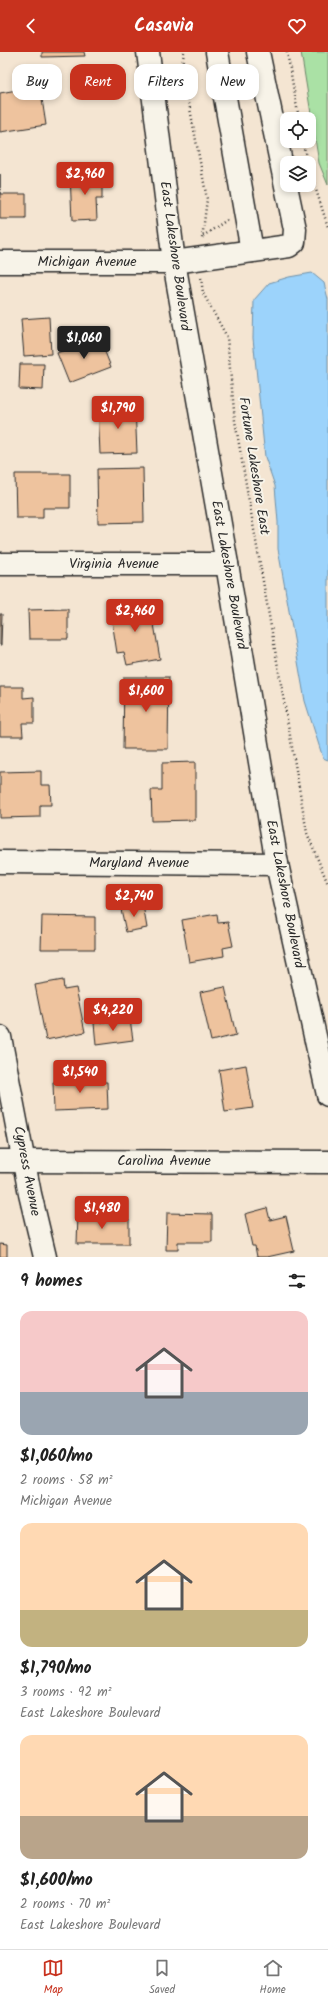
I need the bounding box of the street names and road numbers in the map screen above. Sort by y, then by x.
street label: East Lakeshore Boulevard [154,180,197,333]
street label: Michigan Avenue [38,251,137,273]
street label: Fortune Lakeshore East [232,395,276,537]
street label: East Lakeshore Boulevard [205,499,253,652]
street label: Virginia Avenue [69,553,159,575]
street label: East Lakeshore Boulevard [260,818,310,971]
street label: Maryland Avenue [89,852,190,874]
street label: Cypress Avenue [7,1124,47,1219]
street label: Carolina Avenue [117,1150,211,1172]

